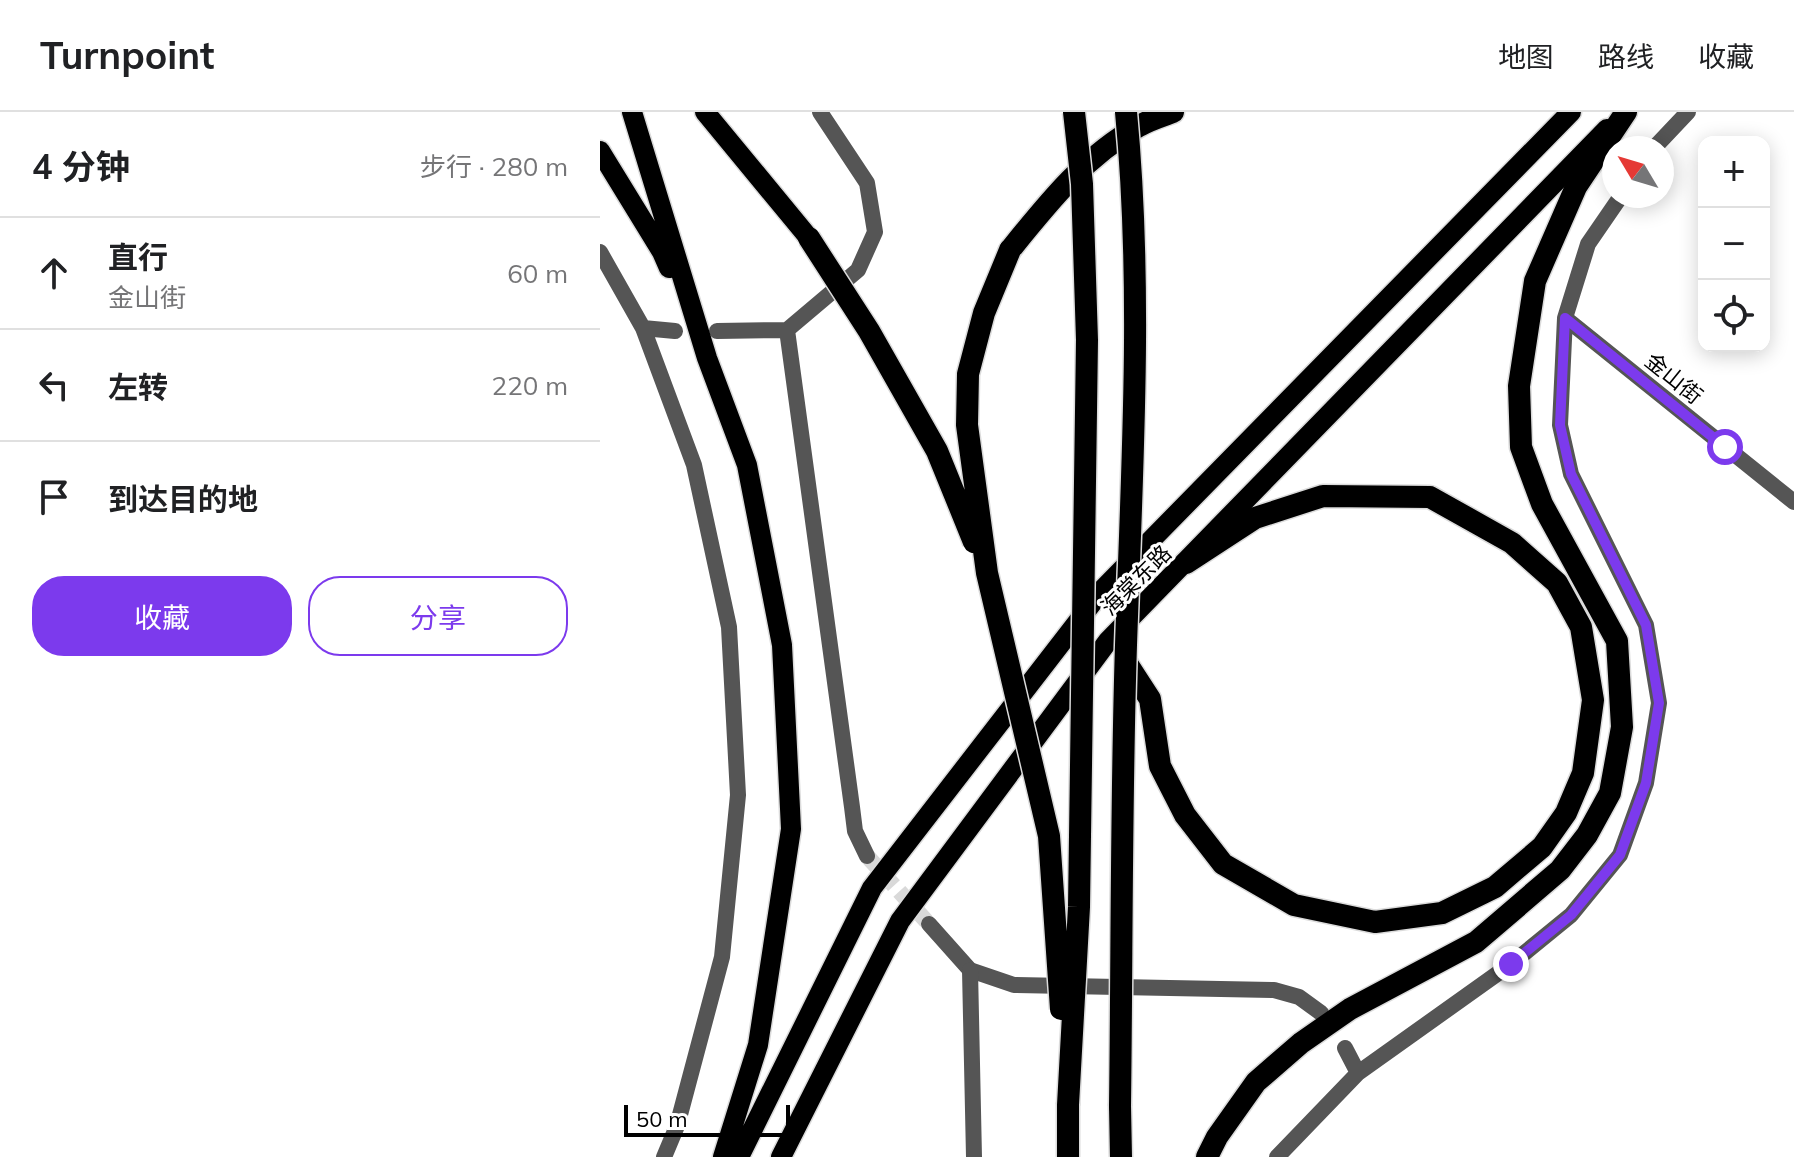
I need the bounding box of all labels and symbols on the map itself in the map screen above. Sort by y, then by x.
north arrow [1602,136,1674,208]
street label: 金山街 [1640,346,1708,410]
route start [1707,429,1743,465]
street label: 海棠东路 [1095,539,1177,621]
route end [1493,946,1529,982]
scale bar [624,1101,790,1137]

